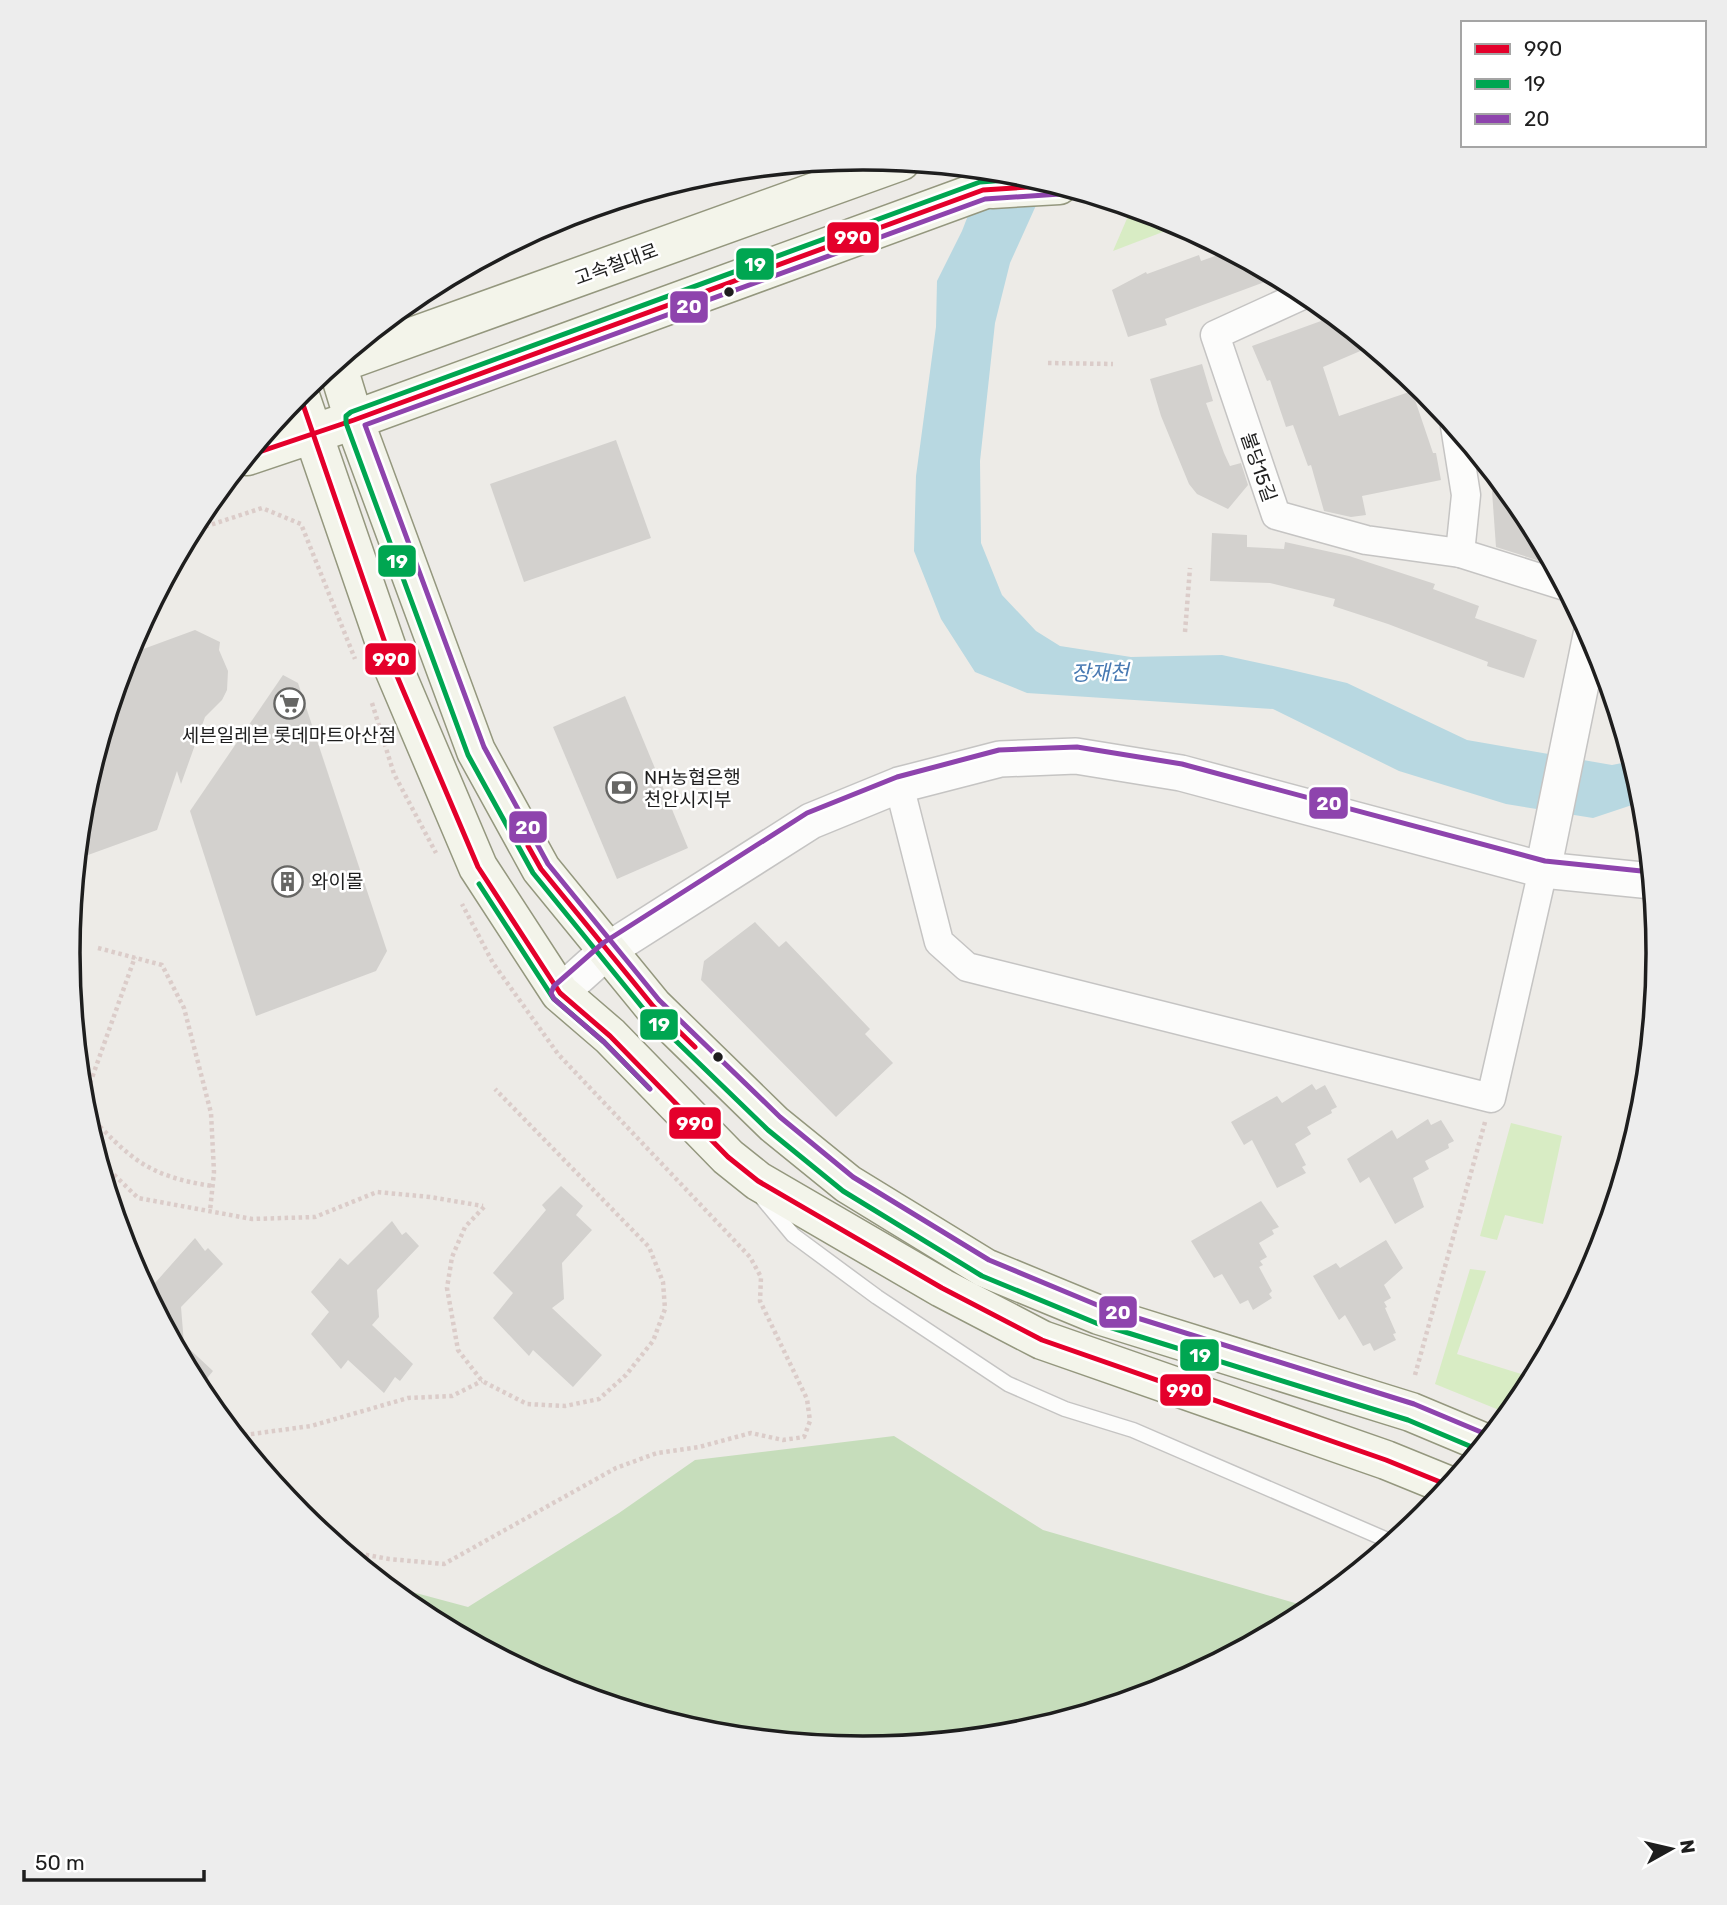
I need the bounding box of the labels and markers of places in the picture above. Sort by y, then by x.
unlabelled marker [722,285,736,299]
supermarket icon: 세븐일레븐 롯데마트아산점 [272,687,306,721]
place label: 세븐일레븐 롯데마트아산점 [182,724,396,747]
place label: NH농협은행 천안시지부 [644,766,741,811]
bank icon: NH농협은행 천안시지부 [604,771,638,805]
building icon: 와이몰 [271,864,305,898]
place label: 와이몰 [311,870,363,893]
unlabelled marker [711,1050,725,1064]

